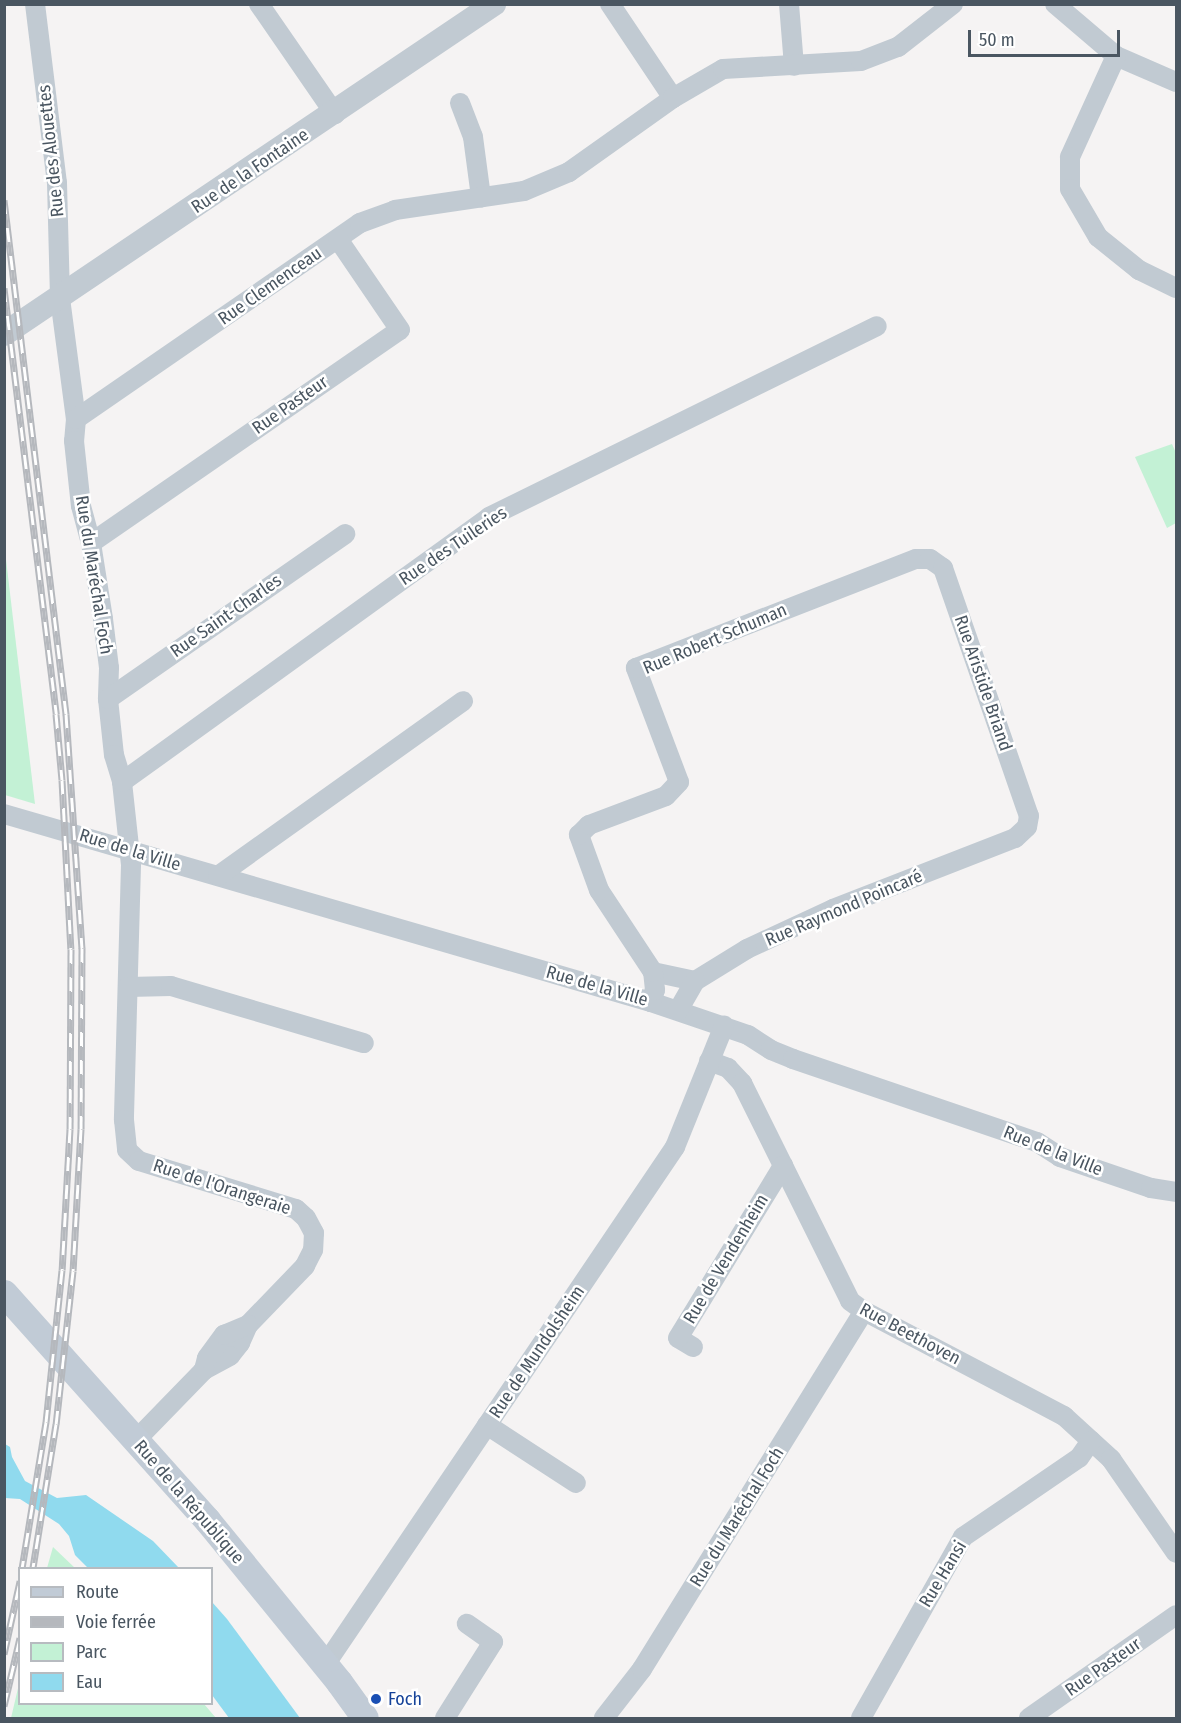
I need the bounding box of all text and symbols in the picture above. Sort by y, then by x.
scale bar [971,18,1122,56]
text: 50 m [979,29,1015,51]
street label: Rue des Alouettes [33,84,69,218]
street label: Rue de la Fontaine [187,124,313,218]
street label: Rue Clemenceau [214,242,326,330]
street label: Rue Pasteur [248,371,332,439]
street label: Rue du Maréchal Foch [71,494,117,656]
street label: Rue des Tuileries [395,502,511,590]
street label: Rue Saint-Charles [166,570,286,662]
street label: Rue Robert Schuman [640,599,790,679]
street label: Rue Aristide Briand [950,612,1016,754]
street label: Rue de la Ville [77,824,183,876]
street label: Rue Raymond Poincaré [762,865,926,951]
street label: Rue de la Ville [544,961,650,1011]
street label: Rue de la Ville [1000,1121,1106,1181]
street label: Rue de l'Orangeraie [150,1155,294,1219]
street label: Rue de Vendenheim [679,1190,773,1328]
street label: Rue de Mundolsheim [485,1282,589,1422]
street label: Rue Beethoven [856,1298,964,1370]
street label: Rue de la République [129,1436,249,1568]
street label: Rue du Maréchal Foch [685,1443,789,1591]
street label: Rue Hansi [915,1537,971,1611]
legend [18,1567,213,1705]
text: Route [76,1581,119,1603]
text: Voie ferrée [76,1611,156,1633]
street label: Rue Pasteur [1061,1633,1145,1701]
text: Parc [76,1641,107,1663]
text: Eau [76,1671,102,1693]
place label: Foch [388,1688,422,1710]
marker: Foch [369,1692,383,1706]

